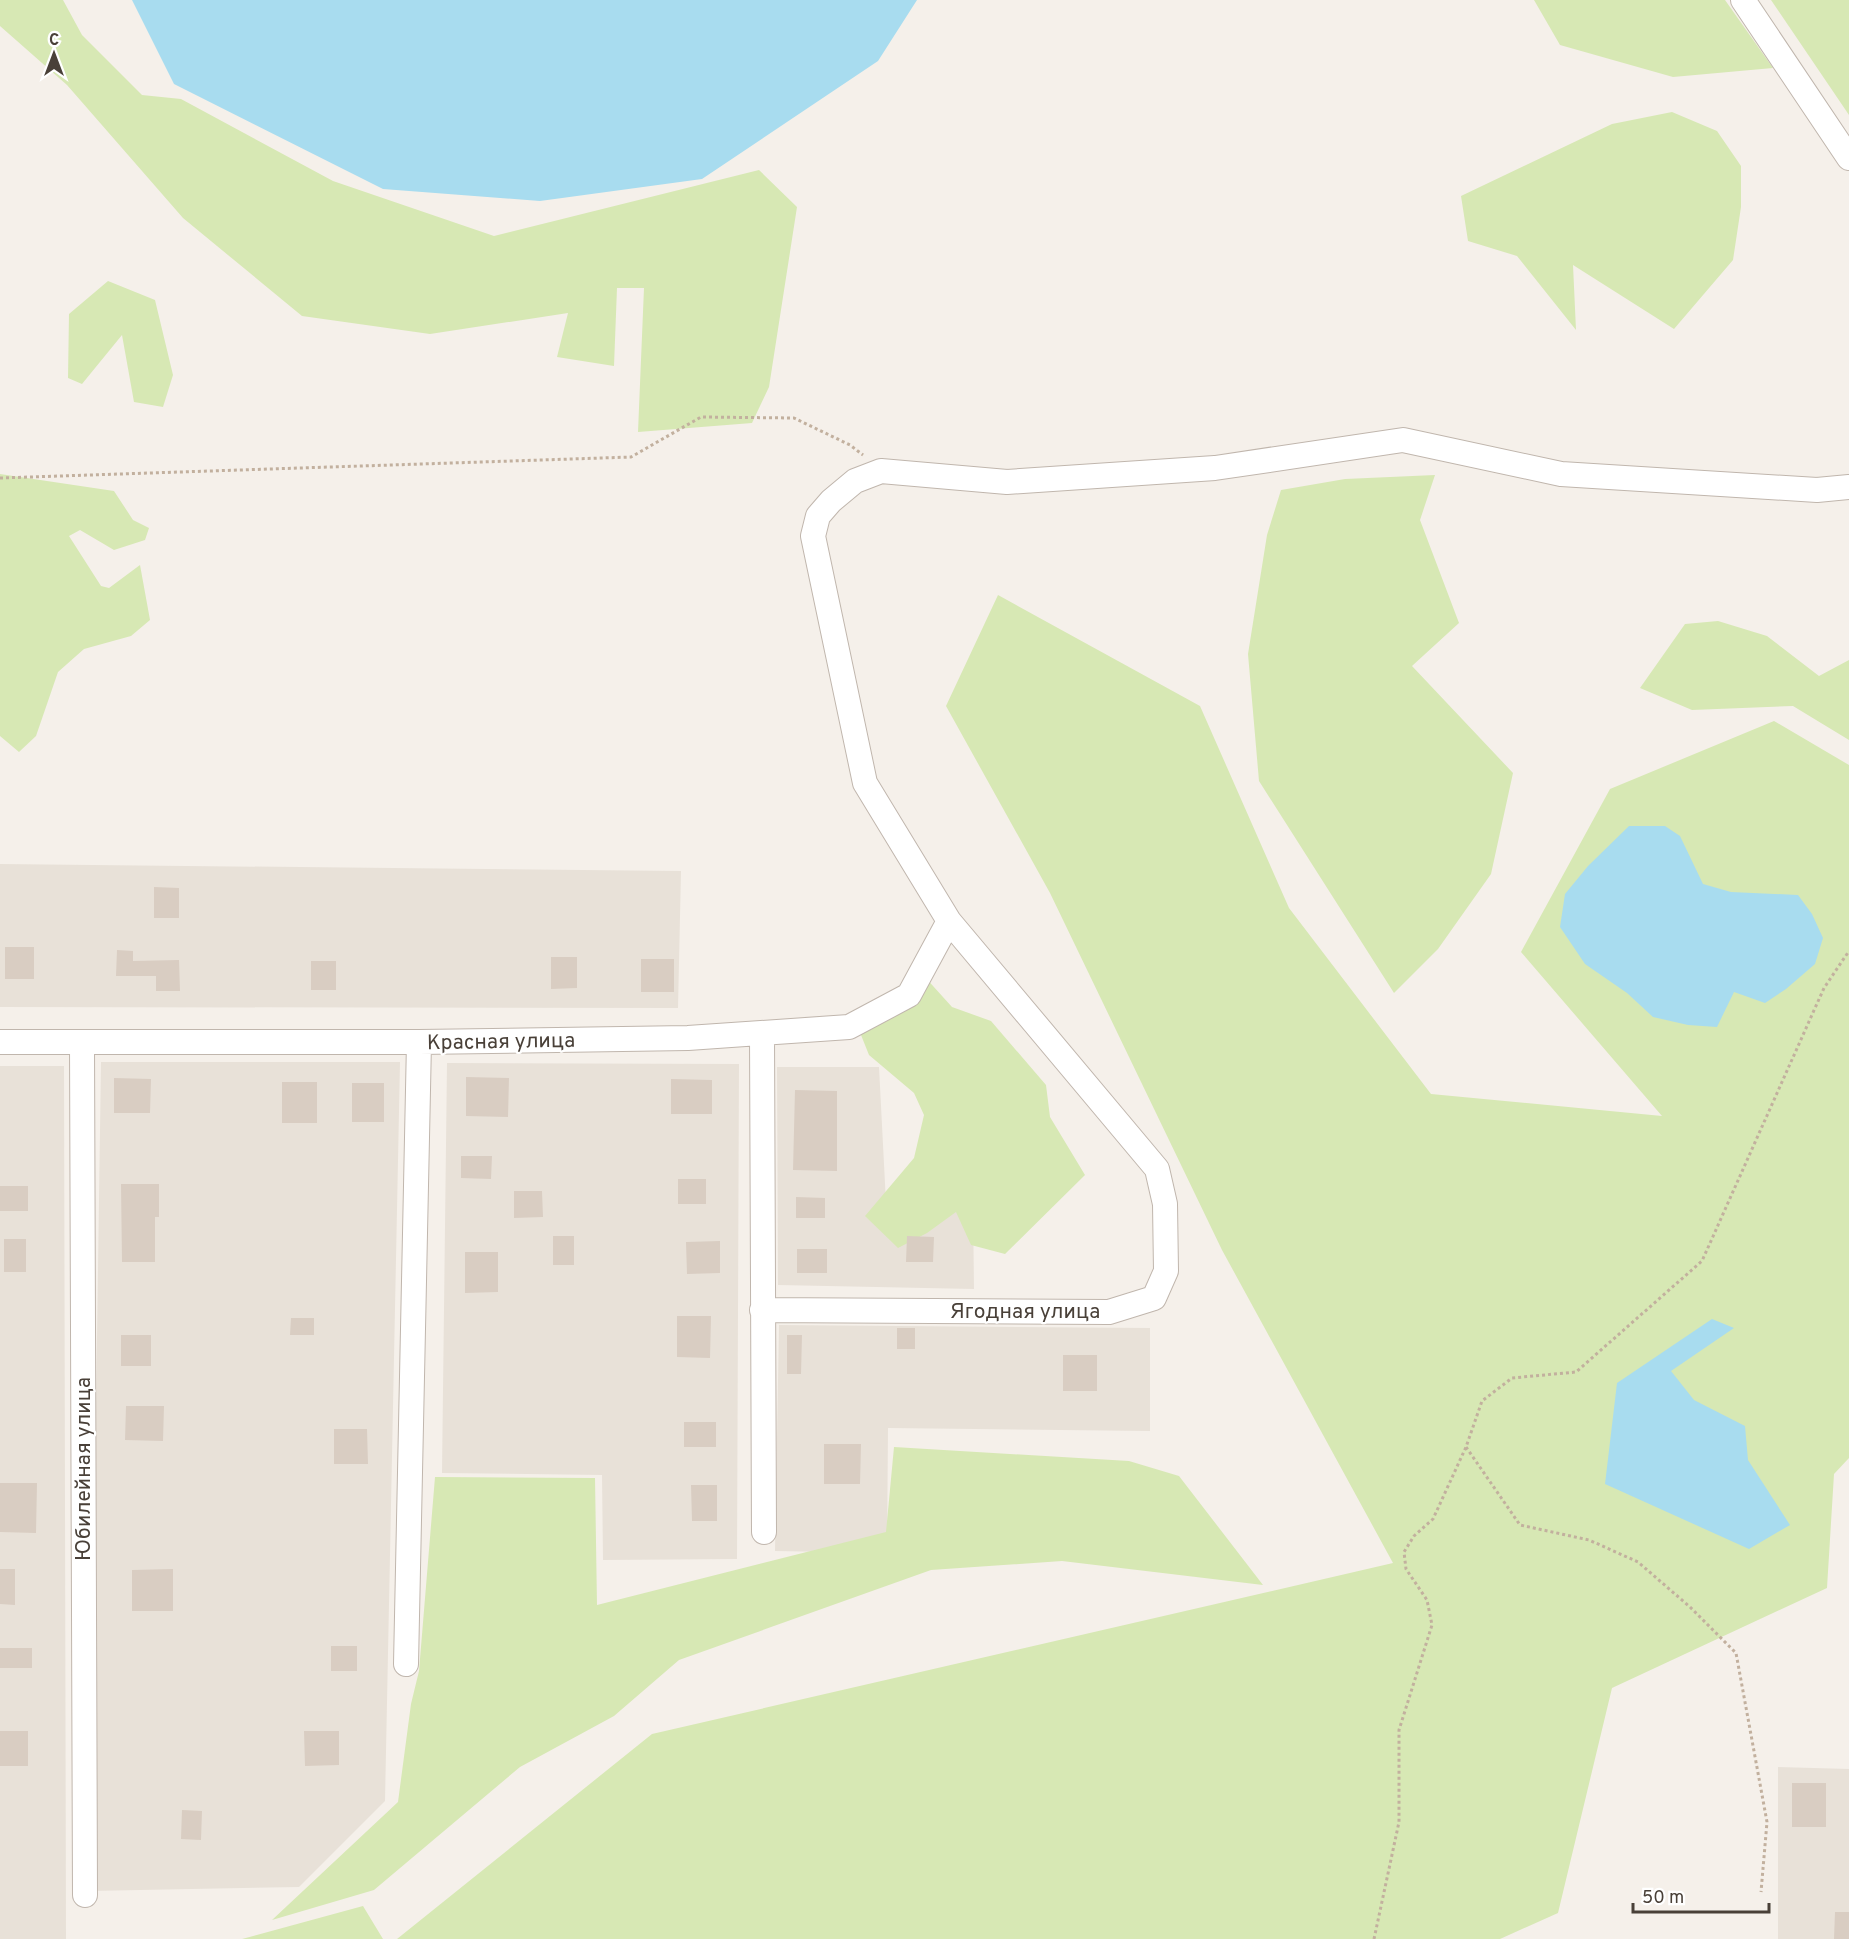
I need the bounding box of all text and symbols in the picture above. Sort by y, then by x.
north arrow [24,24,84,84]
text: С [49,31,59,51]
street label: Красная улица [427,1028,575,1057]
street label: Ягодная улица [950,1299,1100,1326]
street label: Юбилейная улица [71,1377,98,1561]
scale bar [1633,1876,1770,1914]
text: 50 m [1642,1887,1684,1910]

